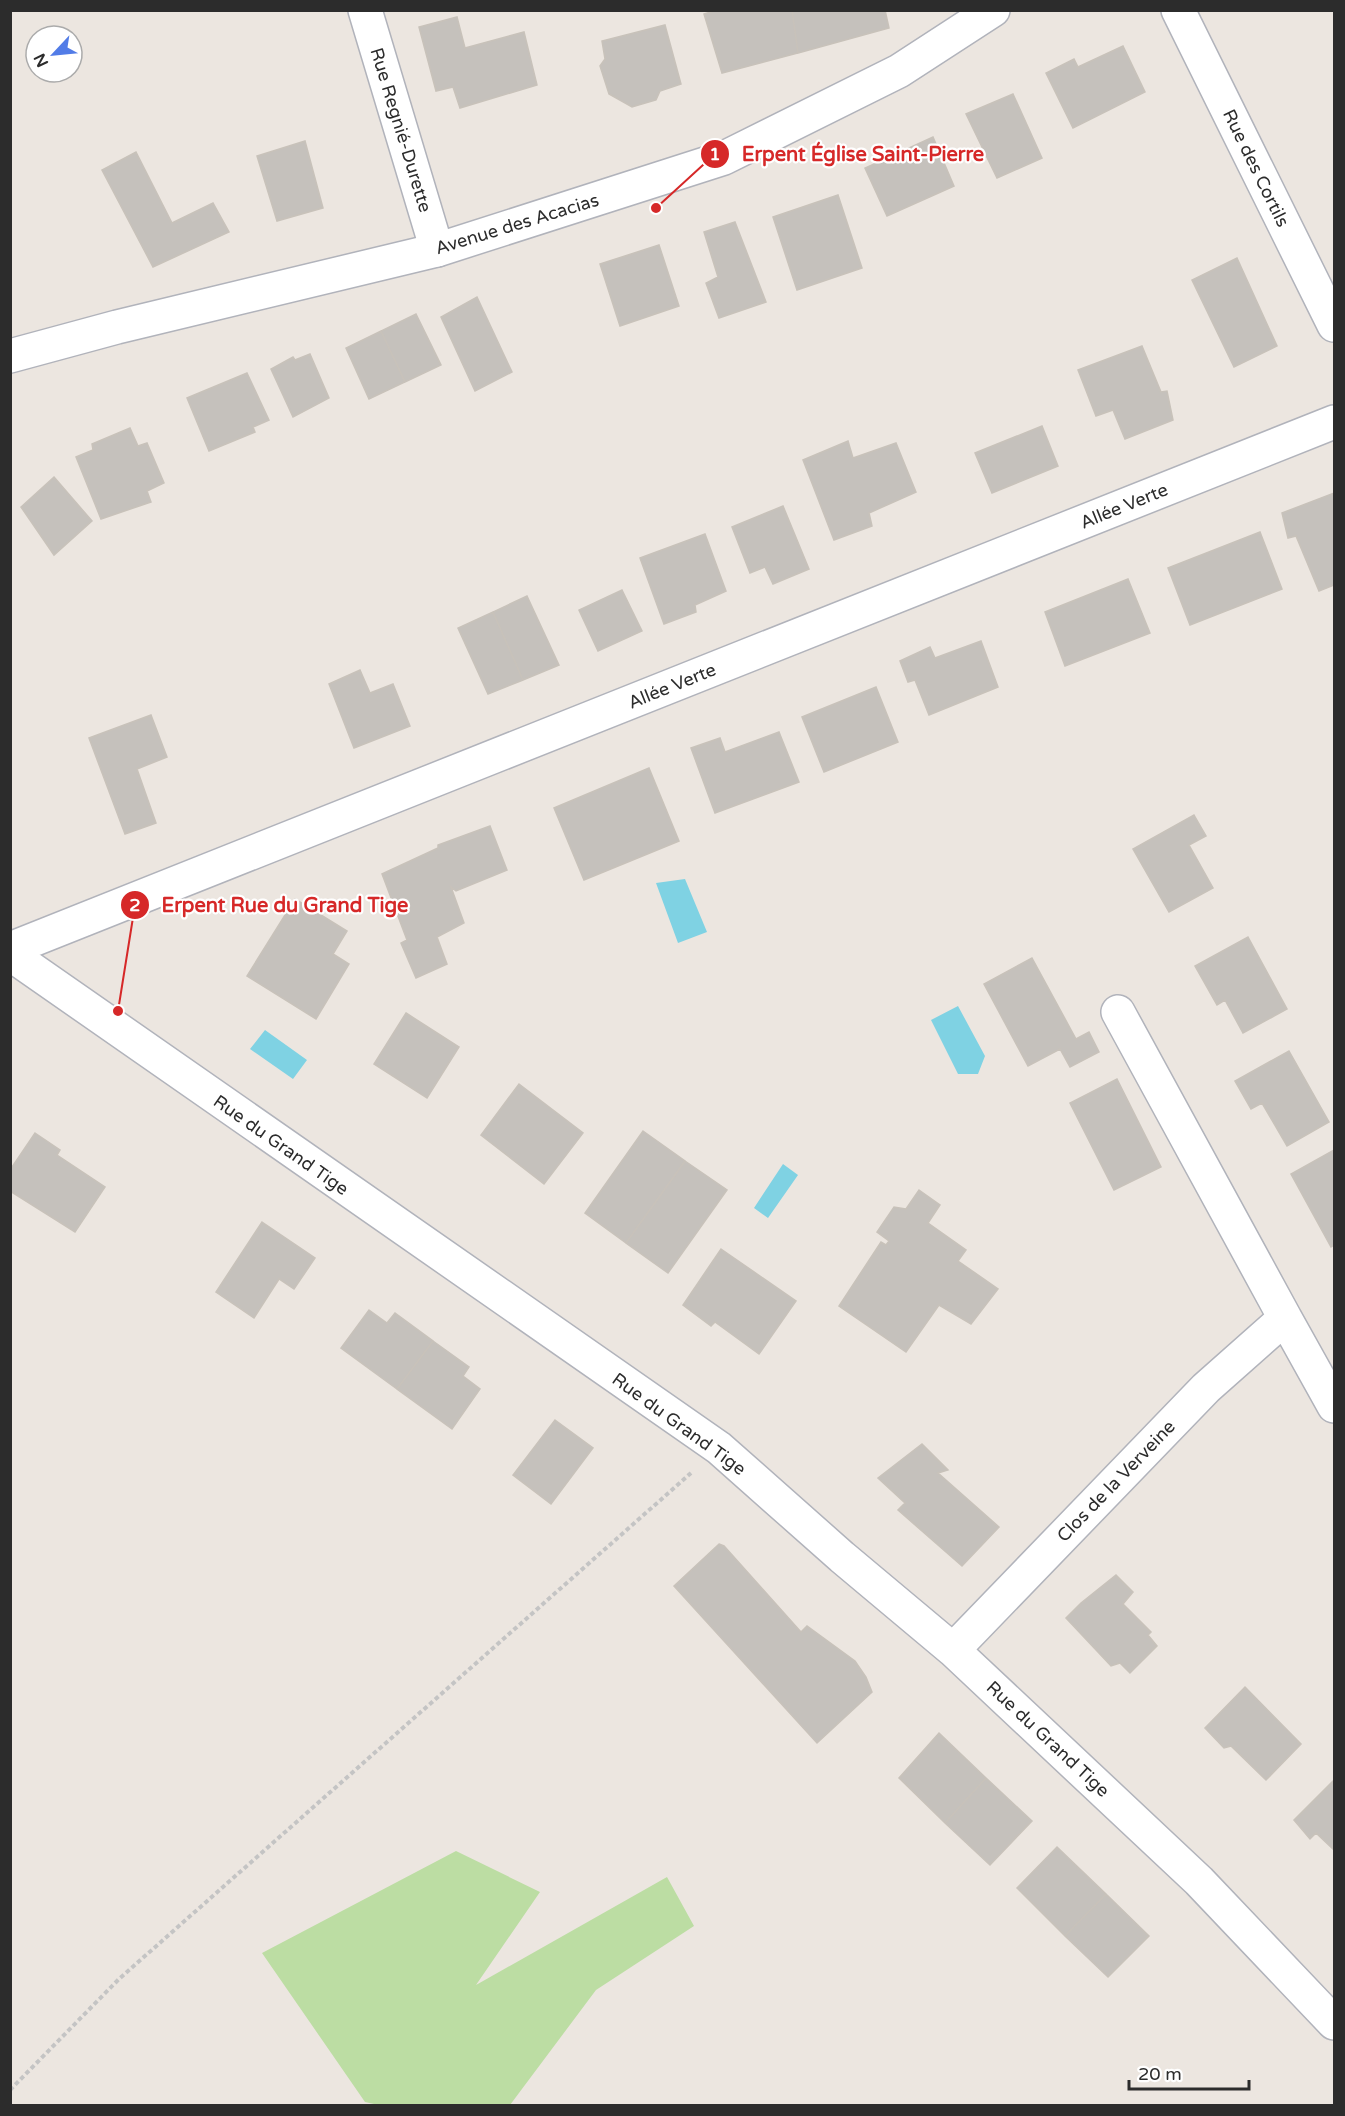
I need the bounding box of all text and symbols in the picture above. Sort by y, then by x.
north arrow [24,24,84,84]
street label: Rue Regnié-Durette [365,45,437,215]
text: N [30,50,53,70]
street label: Rue des Cortils [1218,106,1294,230]
callout: Erpent Église Saint-Pierre [700,135,996,173]
text: Erpent Église Saint-Pierre [742,141,984,167]
text: 1 [709,143,721,165]
street label: Avenue des Acacias [433,189,601,259]
street label: Allée Verte [1077,478,1171,534]
street label: Allée Verte [625,658,719,714]
callout: Erpent Rue du Grand Tige [120,886,420,924]
text: 2 [129,894,141,916]
text: Erpent Rue du Grand Tige [162,894,408,918]
street label: Rue du Grand Tige [209,1090,353,1200]
street label: Rue du Grand Tige [608,1368,750,1480]
street label: Clos de la Verveine [1052,1416,1180,1546]
street label: Rue du Grand Tige [982,1676,1114,1802]
scale bar [1129,2053,1249,2091]
text: 20 m [1138,2063,1182,2085]

